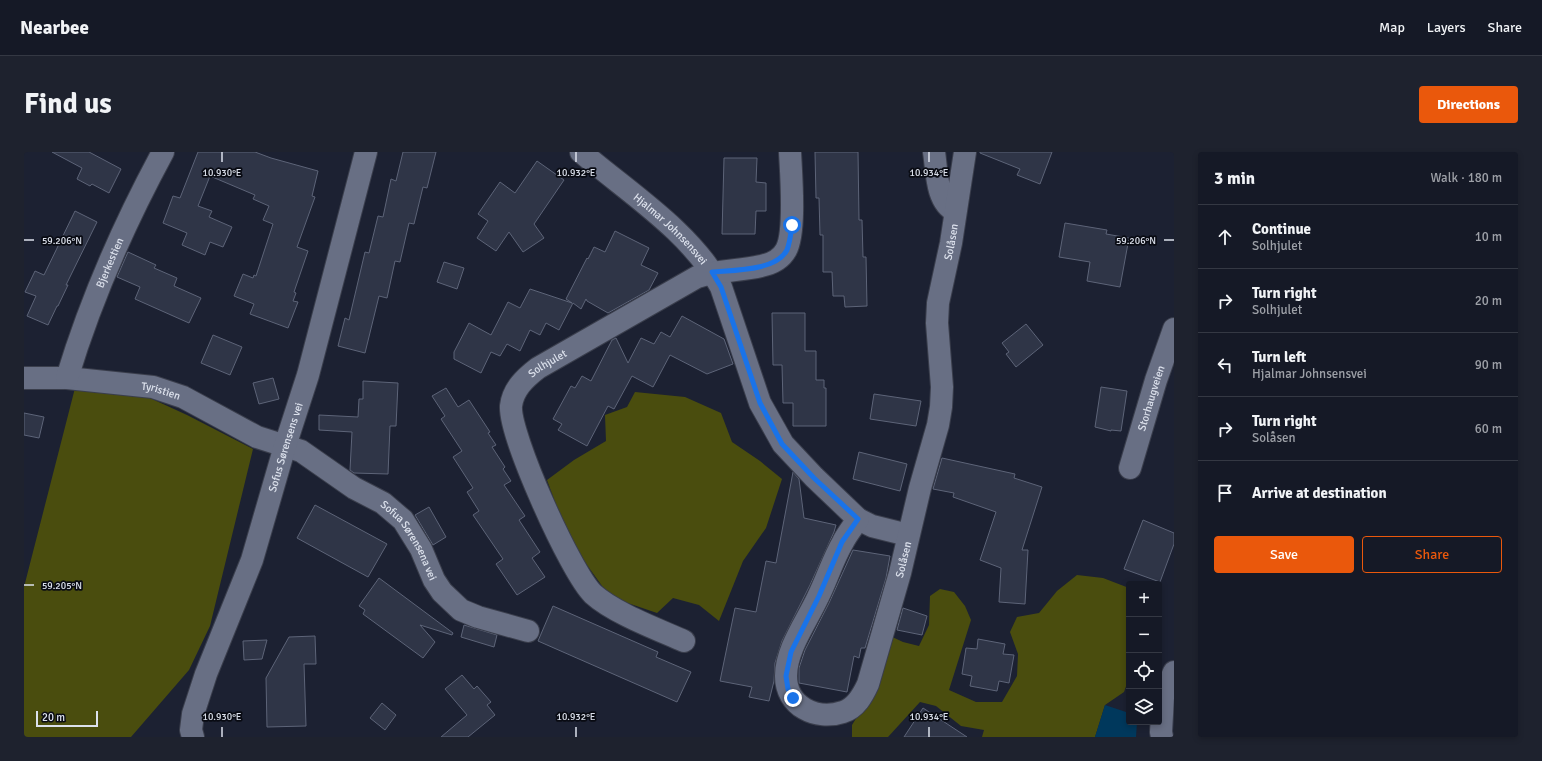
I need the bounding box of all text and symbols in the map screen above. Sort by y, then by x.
text: Nearbee [20,16,89,40]
text: Map [1379,19,1405,36]
text: Layers [1427,19,1466,36]
text: Share [1488,19,1522,36]
button: Directions [1419,86,1518,123]
text: Find us [24,87,112,121]
text: 10.930°E [203,167,242,179]
text: 10.932°E [557,167,596,179]
text: 10.934°E [910,167,949,179]
text: 3 min [1214,168,1255,189]
text: Walk · 180 m [1431,170,1502,186]
street label: Hjalmar Johnsensvei [631,190,710,267]
route start [783,216,801,234]
text: Continue [1252,220,1311,238]
street label: Solåsen [941,223,960,261]
icon: ahead [1214,226,1236,248]
text: 10 m [1475,229,1502,245]
text: 59.206°N [42,235,82,247]
street label: Bjerkestien [93,235,126,290]
text: 59.206°N [1116,235,1156,247]
text: Solhjulet [1252,238,1302,254]
text: Turn right [1252,284,1317,302]
icon: right [1214,290,1236,312]
text: 20 m [1475,293,1502,309]
text: Solhjulet [1252,302,1302,318]
street label: Solhjulet [525,346,569,380]
text: Turn left [1252,348,1306,366]
icon: left [1214,354,1236,376]
text: 90 m [1475,357,1502,373]
street label: Storhaugveien [1135,363,1167,432]
text: Hjalmar Johnsensvei [1252,366,1367,382]
street label: Tyristien [141,379,182,402]
street label: Sofus Sørensens vei [266,401,305,493]
text: Turn right [1252,412,1317,430]
icon: right [1214,418,1236,440]
text: 60 m [1475,421,1502,437]
text: Solåsen [1252,430,1296,446]
icon: arrive [1214,482,1236,504]
text: Arrive at destination [1252,484,1387,502]
street label: Sofua Sørensena vei [378,497,440,582]
button: Save [1214,536,1354,573]
button: Share [1362,536,1502,573]
street label: Solåsen [892,540,914,579]
text: 59.205°N [42,580,82,592]
map controls [1126,581,1162,725]
button: + [1126,581,1162,617]
button: − [1126,617,1162,653]
button: locate [1126,653,1162,689]
route end [784,689,802,707]
button: layers [1126,689,1162,725]
scale bar [36,709,98,728]
text: 20 m [42,711,65,724]
text: 10.930°E [203,711,242,723]
text: 10.932°E [557,711,596,723]
text: 10.934°E [910,711,949,723]

